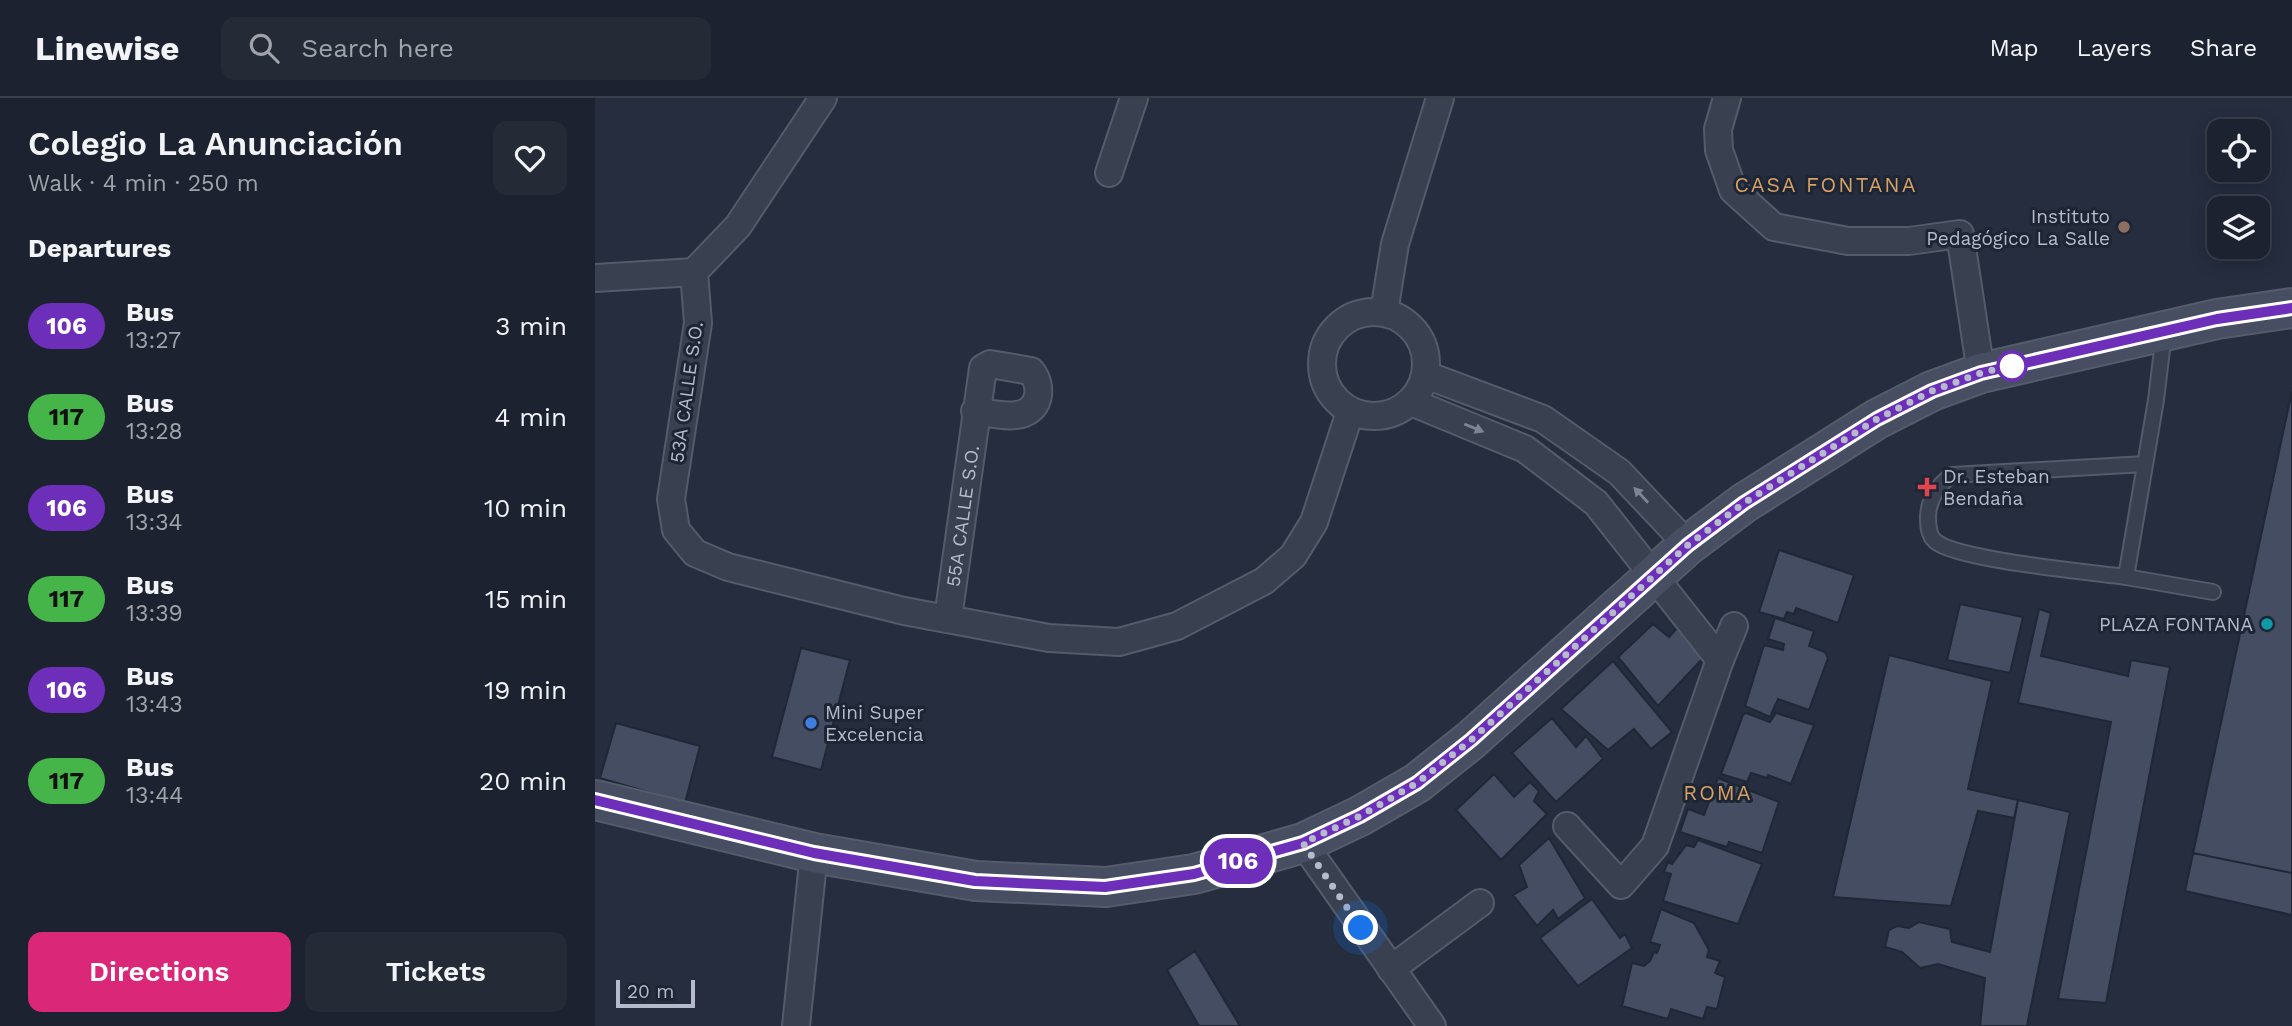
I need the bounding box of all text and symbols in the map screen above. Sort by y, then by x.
search box [221,17,711,80]
text: Linewise [35,29,179,68]
icon: search [245,29,283,67]
text: Search here [301,33,454,63]
text: Map [1990,34,2038,62]
text: Layers [2076,34,2152,62]
text: Share [2190,34,2257,62]
map controls [2207,119,2270,259]
button: locate [2207,119,2270,182]
button: heart [493,121,567,195]
text: Colegio La Anunciación [28,124,403,163]
text: Walk · 4 min · 250 m [28,170,259,197]
district label: CASA FONTANA [1734,172,1918,197]
button: layers [2207,196,2270,259]
place label: Instituto Pedagógico La Salle [1926,205,2110,250]
marker: Instituto Pedagógico La Salle [2116,219,2132,235]
text: Departures [28,233,171,263]
text: Bus [126,297,174,327]
text: 3 min [495,311,567,341]
text: 106 [46,312,87,340]
street label: 53A CALLE S.O. [665,320,708,464]
text: 13:27 [126,327,181,354]
unlabelled marker [1997,351,2027,381]
text: Bus [126,388,174,418]
text: 4 min [494,402,567,432]
text: 117 [49,403,84,431]
text: 13:28 [126,418,183,445]
one-way arrow [1464,423,1485,434]
street label: 55A CALLE S.O. [941,444,984,588]
place label: Dr. Esteban Bendaña [1943,465,2050,510]
marker: Dr. Esteban Bendaña [1917,477,1937,497]
text: Bus [126,479,174,509]
one-way arrow [1633,487,1649,504]
text: 10 min [484,493,567,523]
text: 106 [46,494,87,522]
text: 13:34 [126,509,183,536]
text: Bus [126,570,174,600]
text: 15 min [485,584,567,614]
text: 117 [49,585,84,613]
text: 13:39 [126,600,183,627]
place label: PLAZA FONTANA [2099,613,2253,636]
marker: PLAZA FONTANA [2259,616,2275,632]
text: Bus [126,661,174,691]
text: 19 min [484,675,567,705]
text: 106 [46,676,87,704]
text: 13:43 [126,691,183,718]
place label: Mini Super Excelencia [825,701,924,746]
marker: Mini Super Excelencia [803,715,819,731]
text: Bus [126,752,174,782]
text: 20 min [479,766,567,796]
text: 117 [49,767,84,795]
district label: ROMA [1683,780,1753,805]
text: 13:44 [126,782,183,809]
line badge: 106 [1198,838,1278,884]
text: 106 [1218,847,1258,875]
your location [1343,910,1378,945]
button: Directions [28,932,291,1012]
button: Tickets [305,932,567,1012]
scale bar [616,977,695,1009]
text: 20 m [627,980,674,1003]

